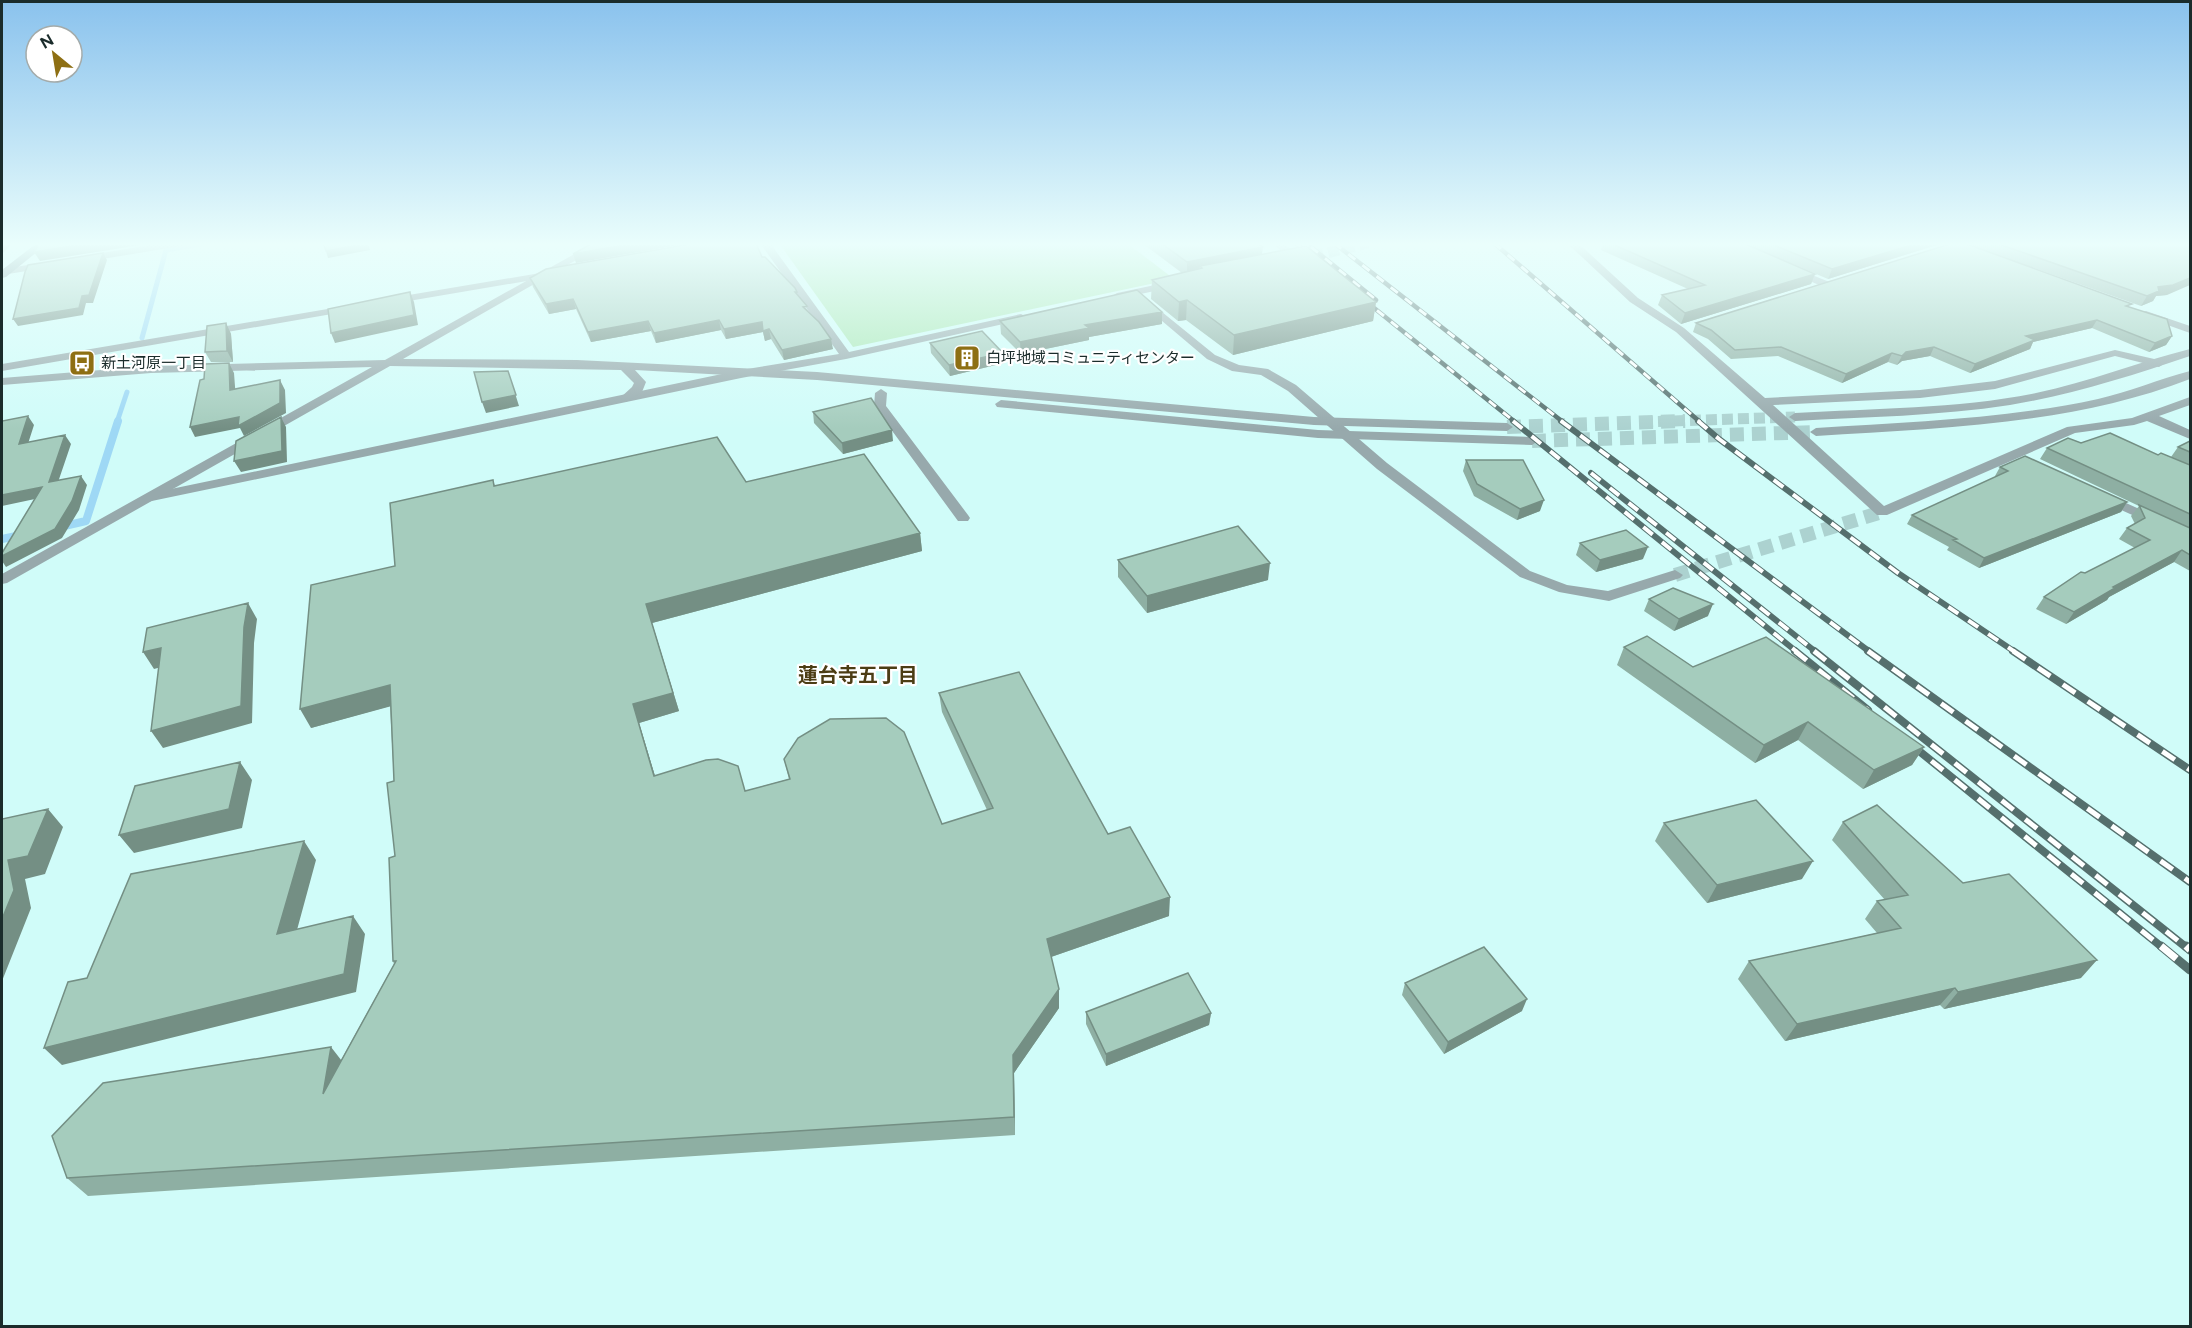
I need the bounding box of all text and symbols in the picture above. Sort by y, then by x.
north arrow [24,24,84,84]
text: N [37,30,57,53]
building icon: 白坪地域コミュニティセンター [952,343,982,373]
bus stop icon: 新土河原一丁目 [67,348,97,378]
place label: 白坪地域コミュニティセンター [986,349,1195,367]
place label: 新土河原一丁目 [101,354,206,372]
district label: 蓮台寺五丁目 [798,663,918,687]

